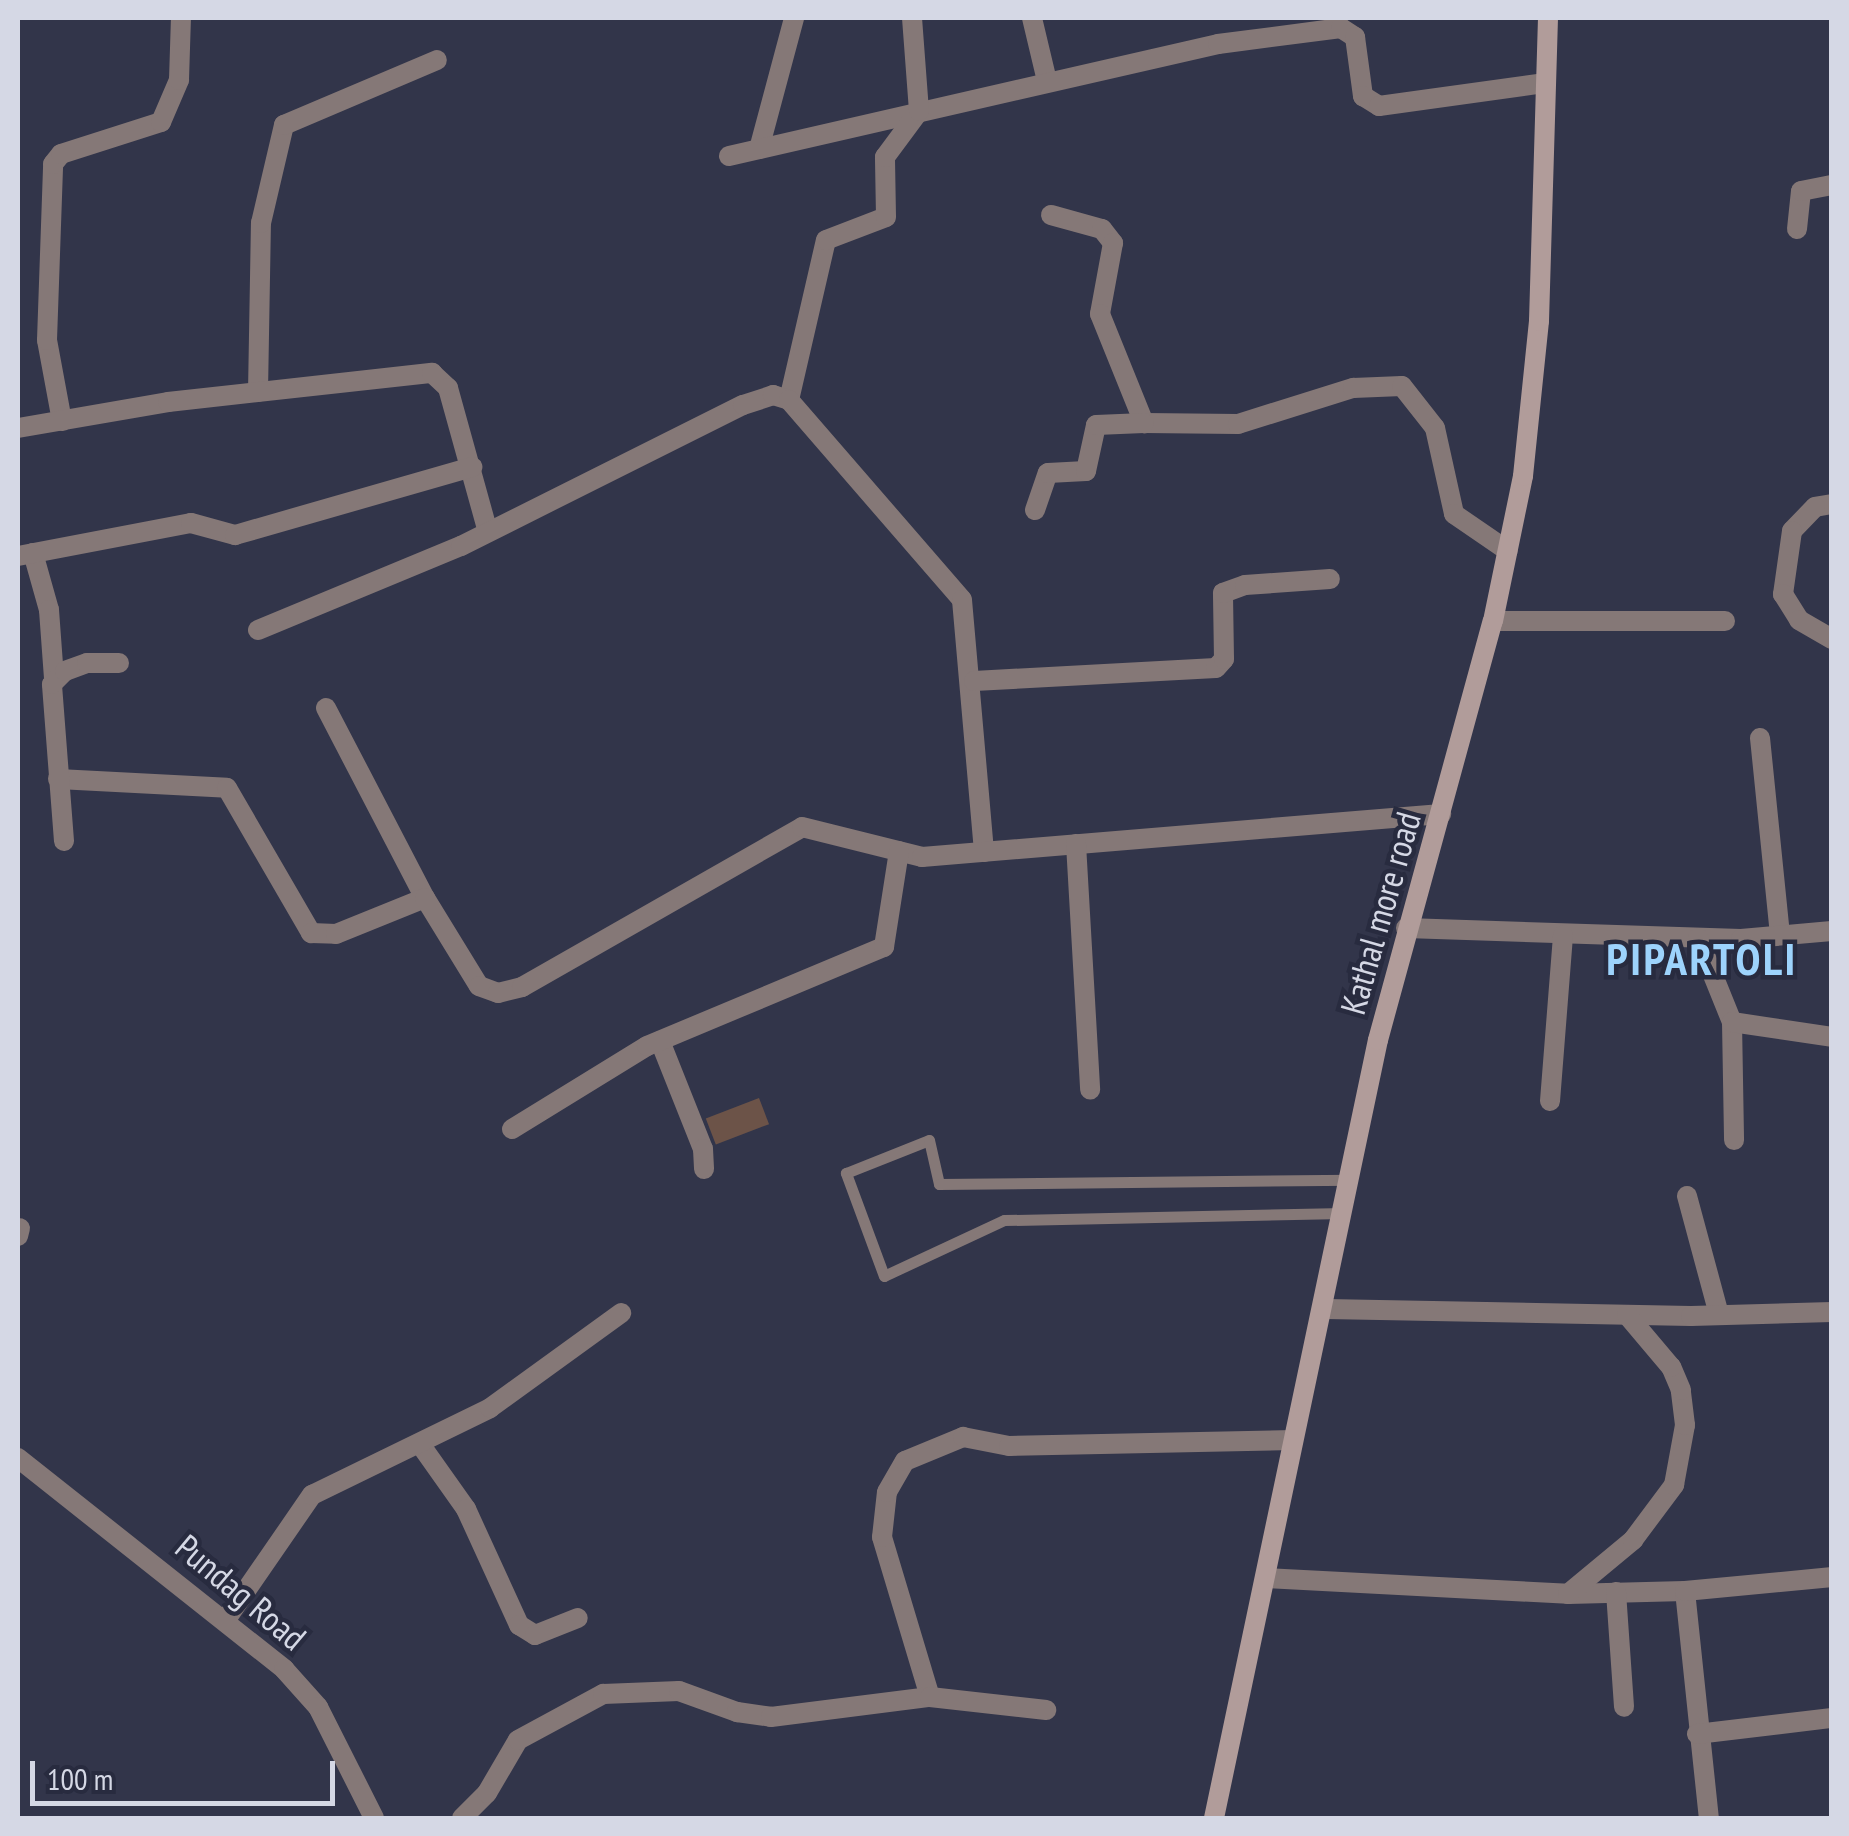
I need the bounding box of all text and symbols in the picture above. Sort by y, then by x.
street label: Kathal more road [1331,807,1429,1019]
district label: PIPARTOLI [1606,932,1798,986]
street label: Pundag Road [167,1526,315,1658]
scale bar [35,1741,340,1803]
text: 100 m [47,1759,113,1798]

